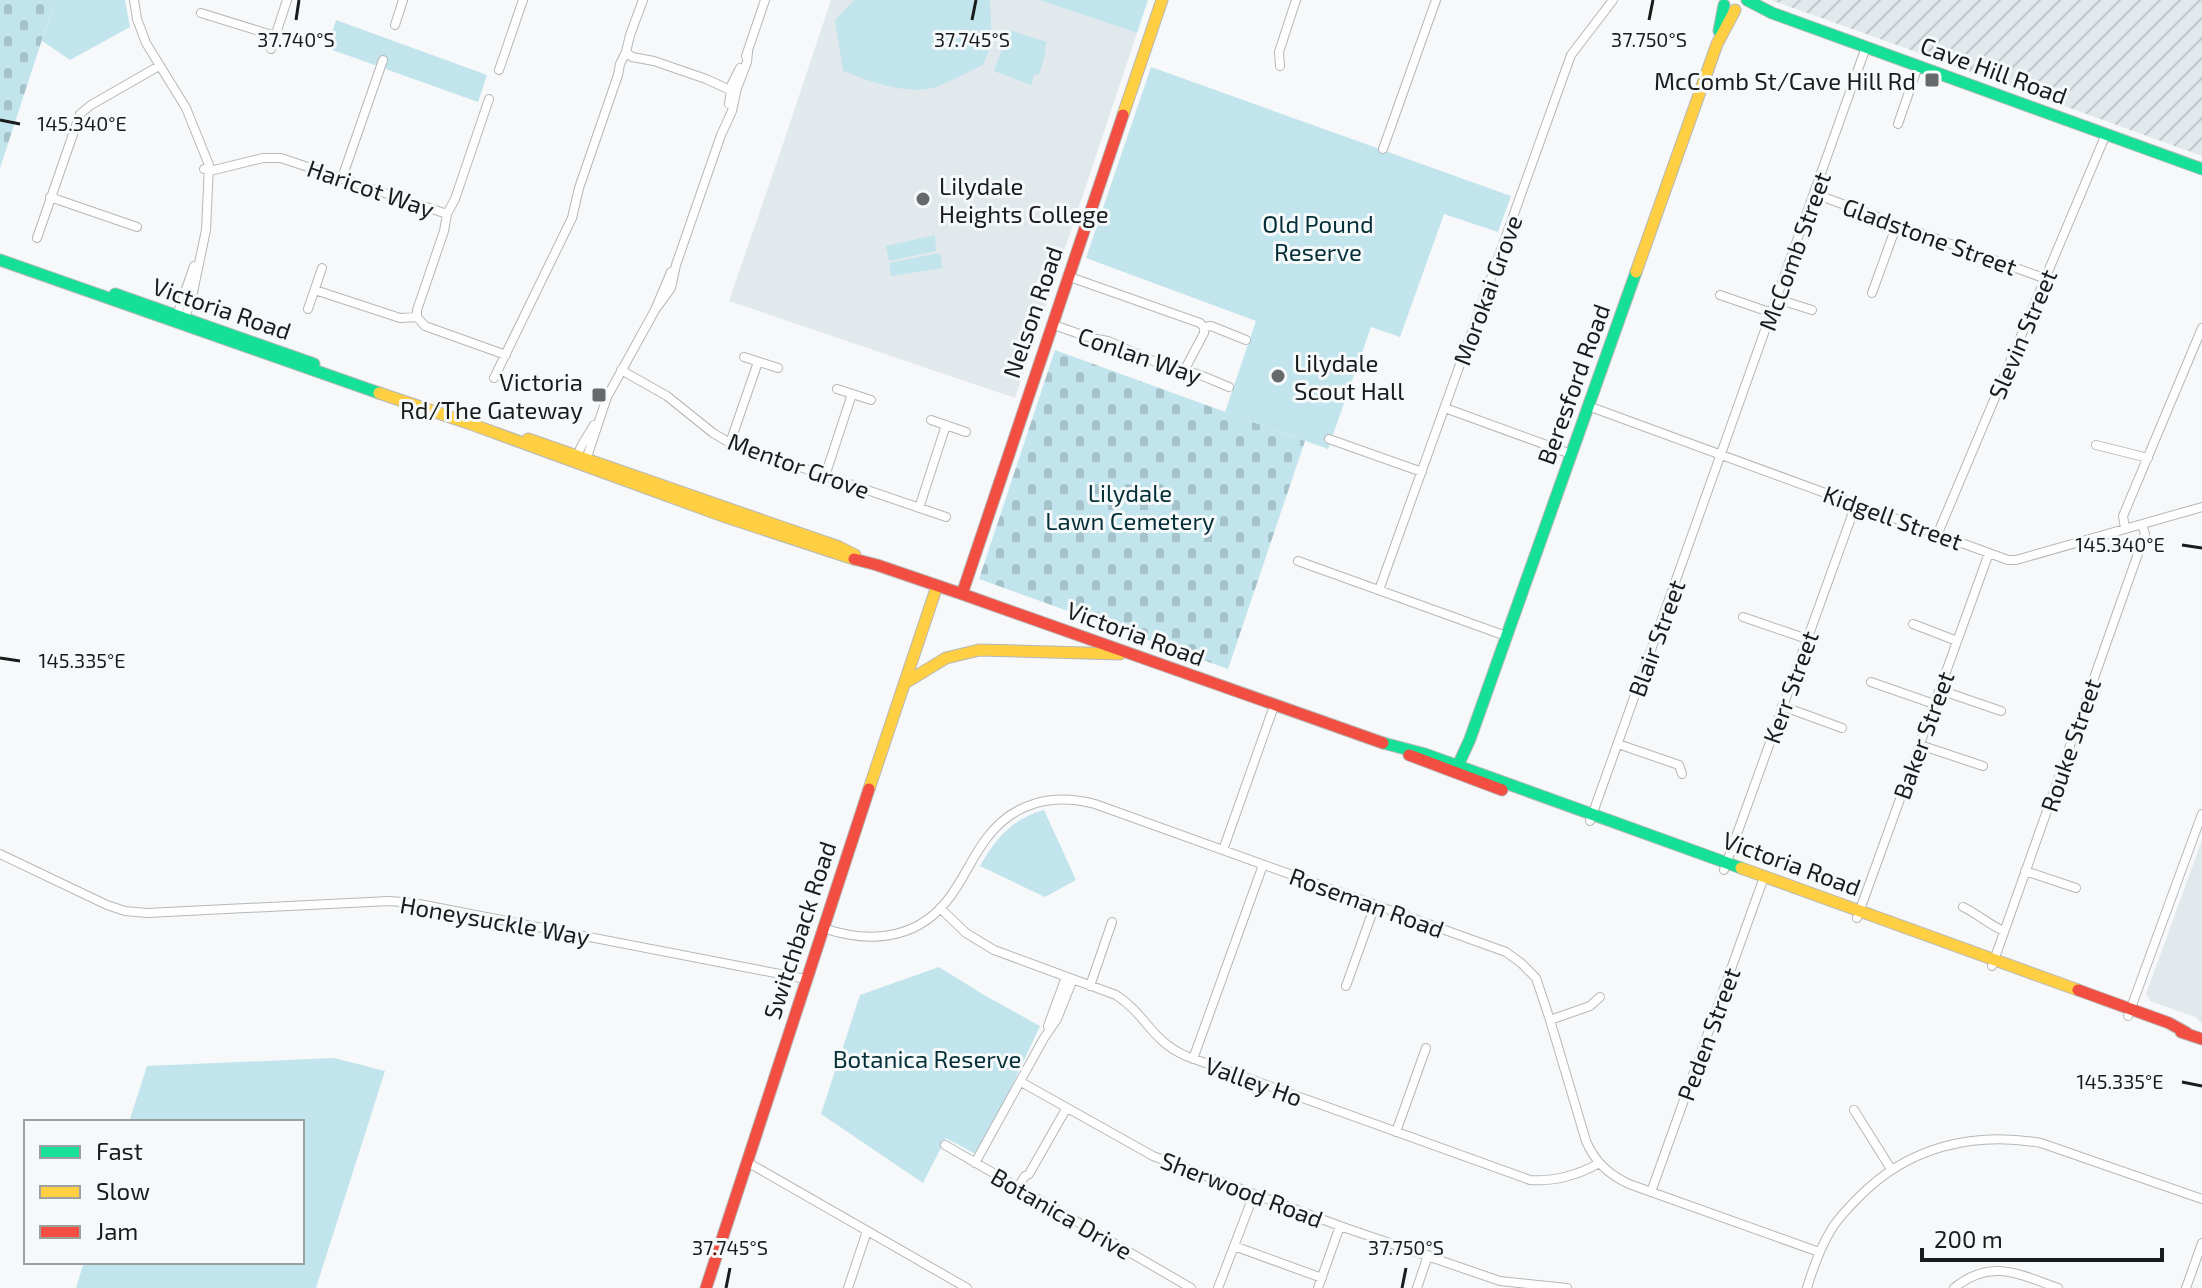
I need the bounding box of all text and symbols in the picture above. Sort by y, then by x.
text: 37.740°S [257,27,335,51]
text: 37.745°S [934,27,1010,51]
text: 37.750°S [1611,27,1687,51]
street label: Cave Hill Road [1917,30,2071,110]
place label: McComb St/Cave Hill Rd [1654,66,1916,95]
marker: McComb St/Cave Hill Rd [1923,71,1941,89]
text: 145.340°E [37,111,127,135]
street label: Haricot Way [304,153,439,223]
street label: McComb Street [1752,168,1836,334]
place label: Lilydale Heights College [939,171,1109,228]
marker: Lilydale Heights College [914,190,932,208]
street label: Gladstone Street [1839,191,2021,281]
park label: Old Pound Reserve [1262,209,1374,266]
street label: Morokai Grove [1446,211,1528,369]
street label: Nelson Road [996,242,1068,382]
street label: Slevin Street [1982,265,2062,403]
street label: Victoria Road [149,271,295,345]
street label: Beresford Road [1531,300,1615,468]
street label: Conlan Way [1074,320,1206,390]
place label: Lilydale Scout Hall [1294,348,1404,405]
place label: Victoria Rd/The Gateway [400,367,583,424]
marker: Lilydale Scout Hall [1269,367,1287,385]
marker: Victoria Rd/The Gateway [590,386,608,404]
street label: Mentor Grove [724,426,874,504]
park label: Lilydale Lawn Cemetery [1045,478,1215,535]
street label: Kidgell Street [1820,478,1966,556]
text: 145.340°E [2075,532,2165,556]
street label: Blair Street [1621,576,1691,700]
street label: Victoria Road [1063,595,1209,671]
street label: Kerr Street [1756,627,1824,747]
text: 145.335°E [39,648,125,672]
street label: Baker Street [1886,667,1960,803]
street label: Rouke Street [2034,675,2106,815]
street label: Victoria Road [1719,825,1865,901]
street label: Switchback Road [757,838,841,1022]
street label: Roseman Road [1286,861,1448,943]
street label: Honeysuckle Way [398,889,593,951]
street label: Peden Street [1671,963,1745,1105]
park label: Botanica Reserve [833,1044,1021,1073]
street label: Valley Ho [1201,1050,1307,1112]
text: 145.335°E [2077,1069,2163,1093]
legend [24,1120,304,1264]
text: Fast [96,1136,143,1165]
street label: Sherwood Road [1157,1145,1327,1233]
street label: Botanica Drive [986,1161,1138,1265]
text: Slow [96,1176,150,1205]
scale bar [1922,1212,2162,1262]
text: Jam [96,1216,138,1245]
text: 200 m [1934,1224,2003,1253]
text: 37.745°S [692,1235,768,1259]
text: 37.750°S [1368,1235,1444,1259]

